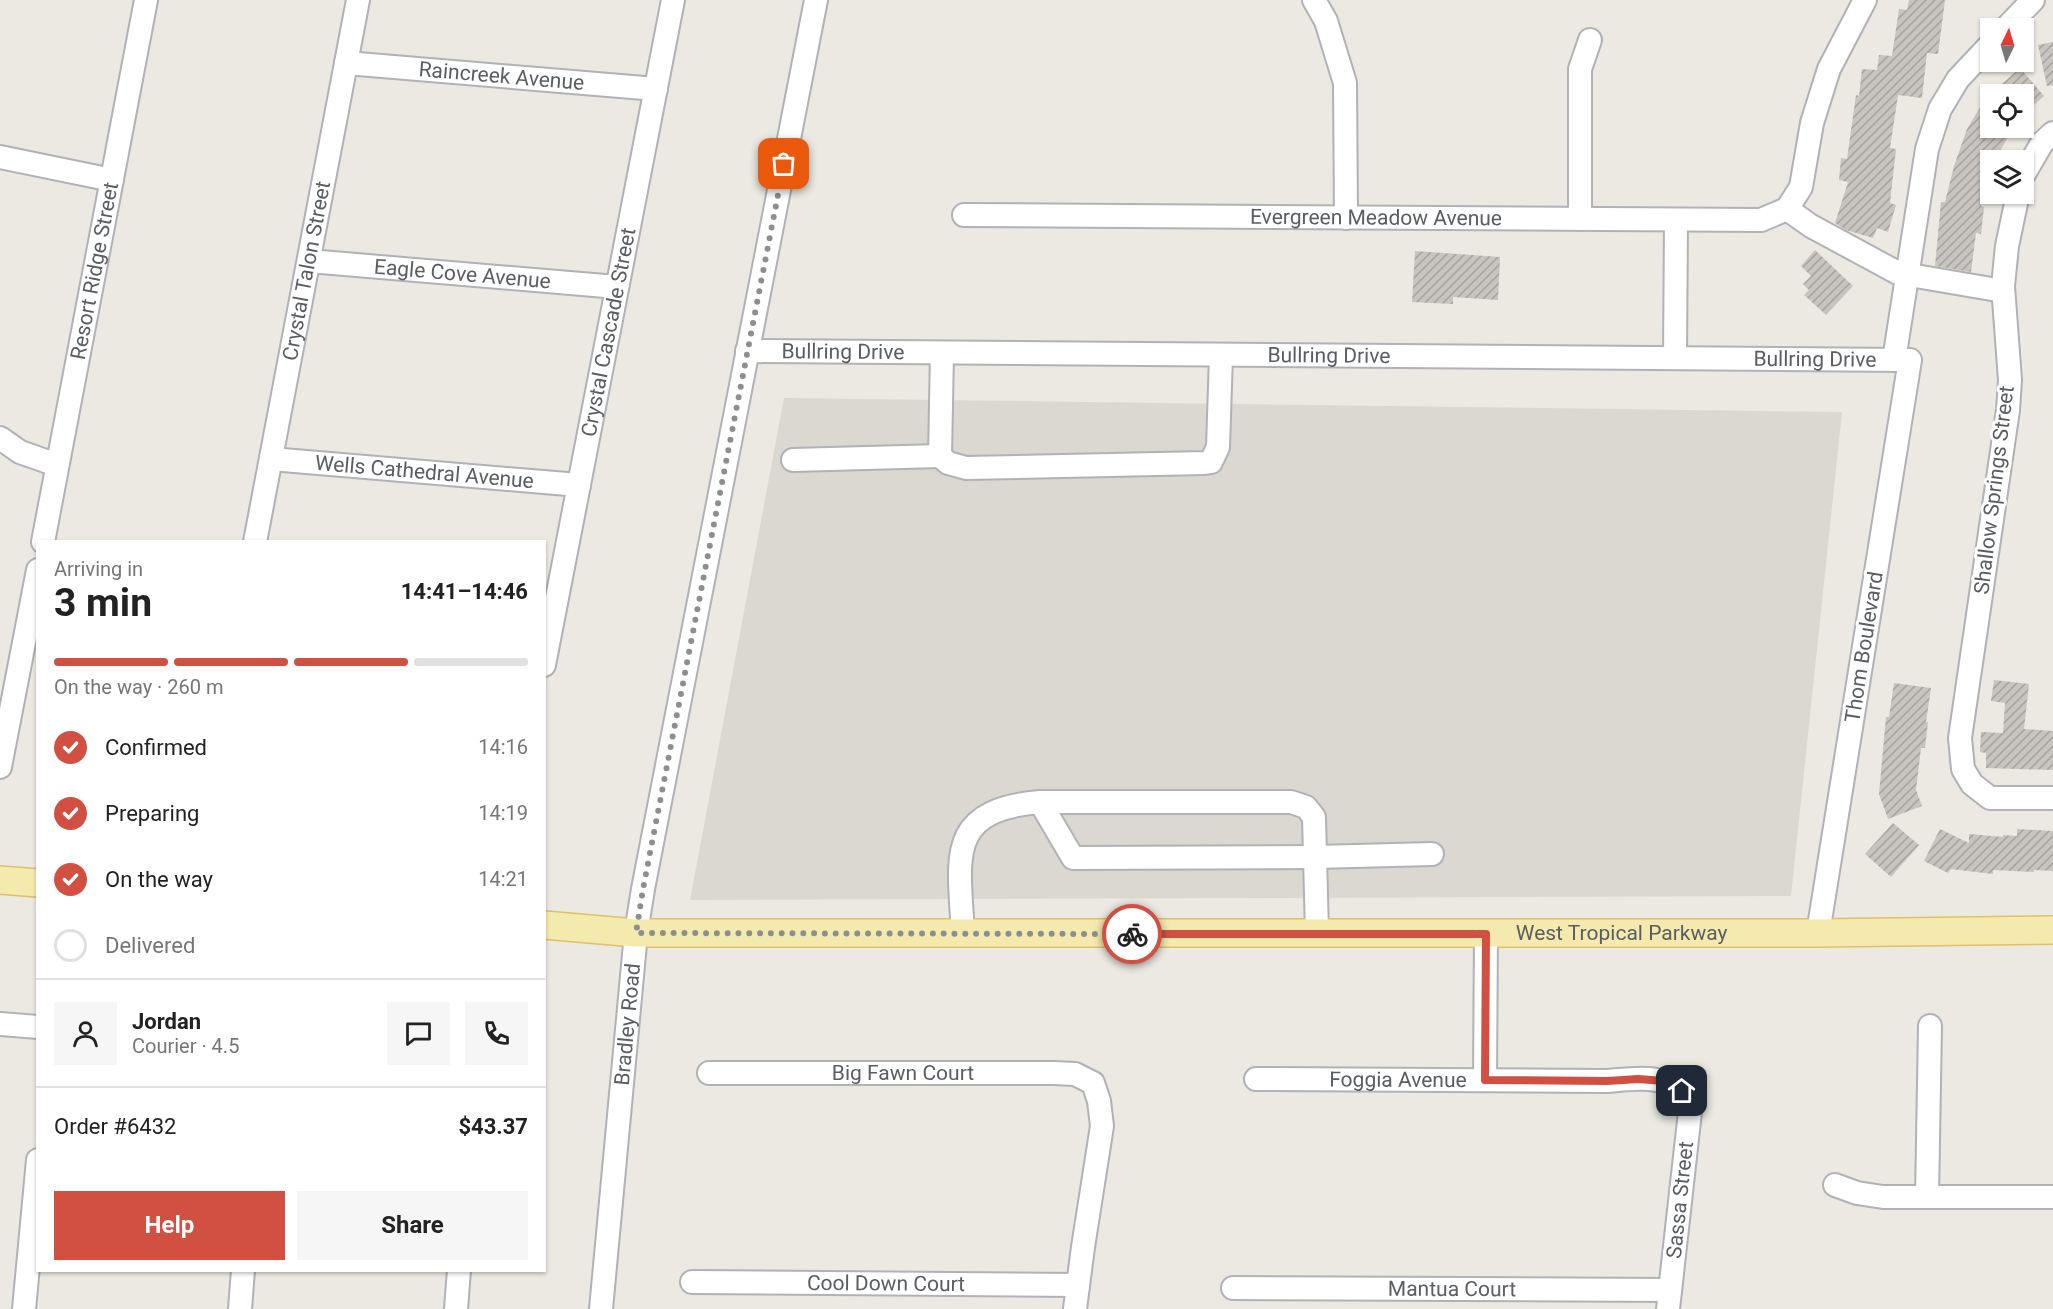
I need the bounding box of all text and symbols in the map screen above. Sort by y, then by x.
north arrow [1980,18,2034,72]
map controls [1980,18,2034,204]
street label: Raincreek Avenue [418,57,585,95]
button: locate [1980,84,2034,138]
pin [758,138,809,189]
icon: bag [767,147,800,180]
button: layers [1980,150,2034,204]
street label: Crystal Talon Street [278,179,335,363]
street label: Resort Ridge Street [66,180,123,362]
street label: Evergreen Meadow Avenue [1250,205,1502,230]
street label: Crystal Cascade Street [577,226,641,439]
street label: Eagle Cove Avenue [373,255,552,293]
street label: Bullring Drive [781,339,905,364]
street label: Bullring Drive [1267,343,1391,368]
street label: Bullring Drive [1753,347,1877,372]
street label: Shallow Springs Street [1969,384,2019,596]
street label: Wells Cathedral Avenue [314,451,535,493]
text: Arriving in [54,557,143,581]
street label: Thom Boulevard [1840,570,1888,724]
text: 14:41–14:46 [401,579,528,604]
text: 3 min [54,580,152,626]
text: On the way · 260 m [54,675,223,699]
icon: check [54,731,87,764]
text: Confirmed [105,735,207,760]
text: 14:16 [478,735,528,759]
icon: check [54,797,87,830]
text: Preparing [105,801,199,826]
text: 14:19 [478,801,528,825]
icon: check [54,863,87,896]
text: On the way [105,867,213,892]
text: 14:21 [478,867,528,891]
courier [1102,904,1162,964]
icon: bike [1116,918,1149,951]
street label: West Tropical Parkway [1516,921,1728,945]
text: Delivered [105,933,195,958]
street label: Bradley Road [610,962,645,1086]
button: person [54,1002,117,1065]
button: chat [387,1002,450,1065]
button: phone [465,1002,528,1065]
text: Jordan [132,1009,201,1034]
text: Courier · 4.5 [132,1034,239,1058]
street label: Big Fawn Court [832,1061,974,1085]
pin [1656,1065,1707,1116]
street label: Foggia Avenue [1329,1067,1467,1092]
icon: home [1665,1074,1698,1107]
text: Order #6432 [54,1114,176,1139]
text: $43.37 [459,1114,528,1139]
street label: Sassa Street [1662,1140,1698,1260]
button: Help [54,1191,285,1260]
button: Share [297,1191,528,1260]
street label: Cool Down Court [807,1271,965,1296]
street label: Mantua Court [1388,1277,1516,1301]

